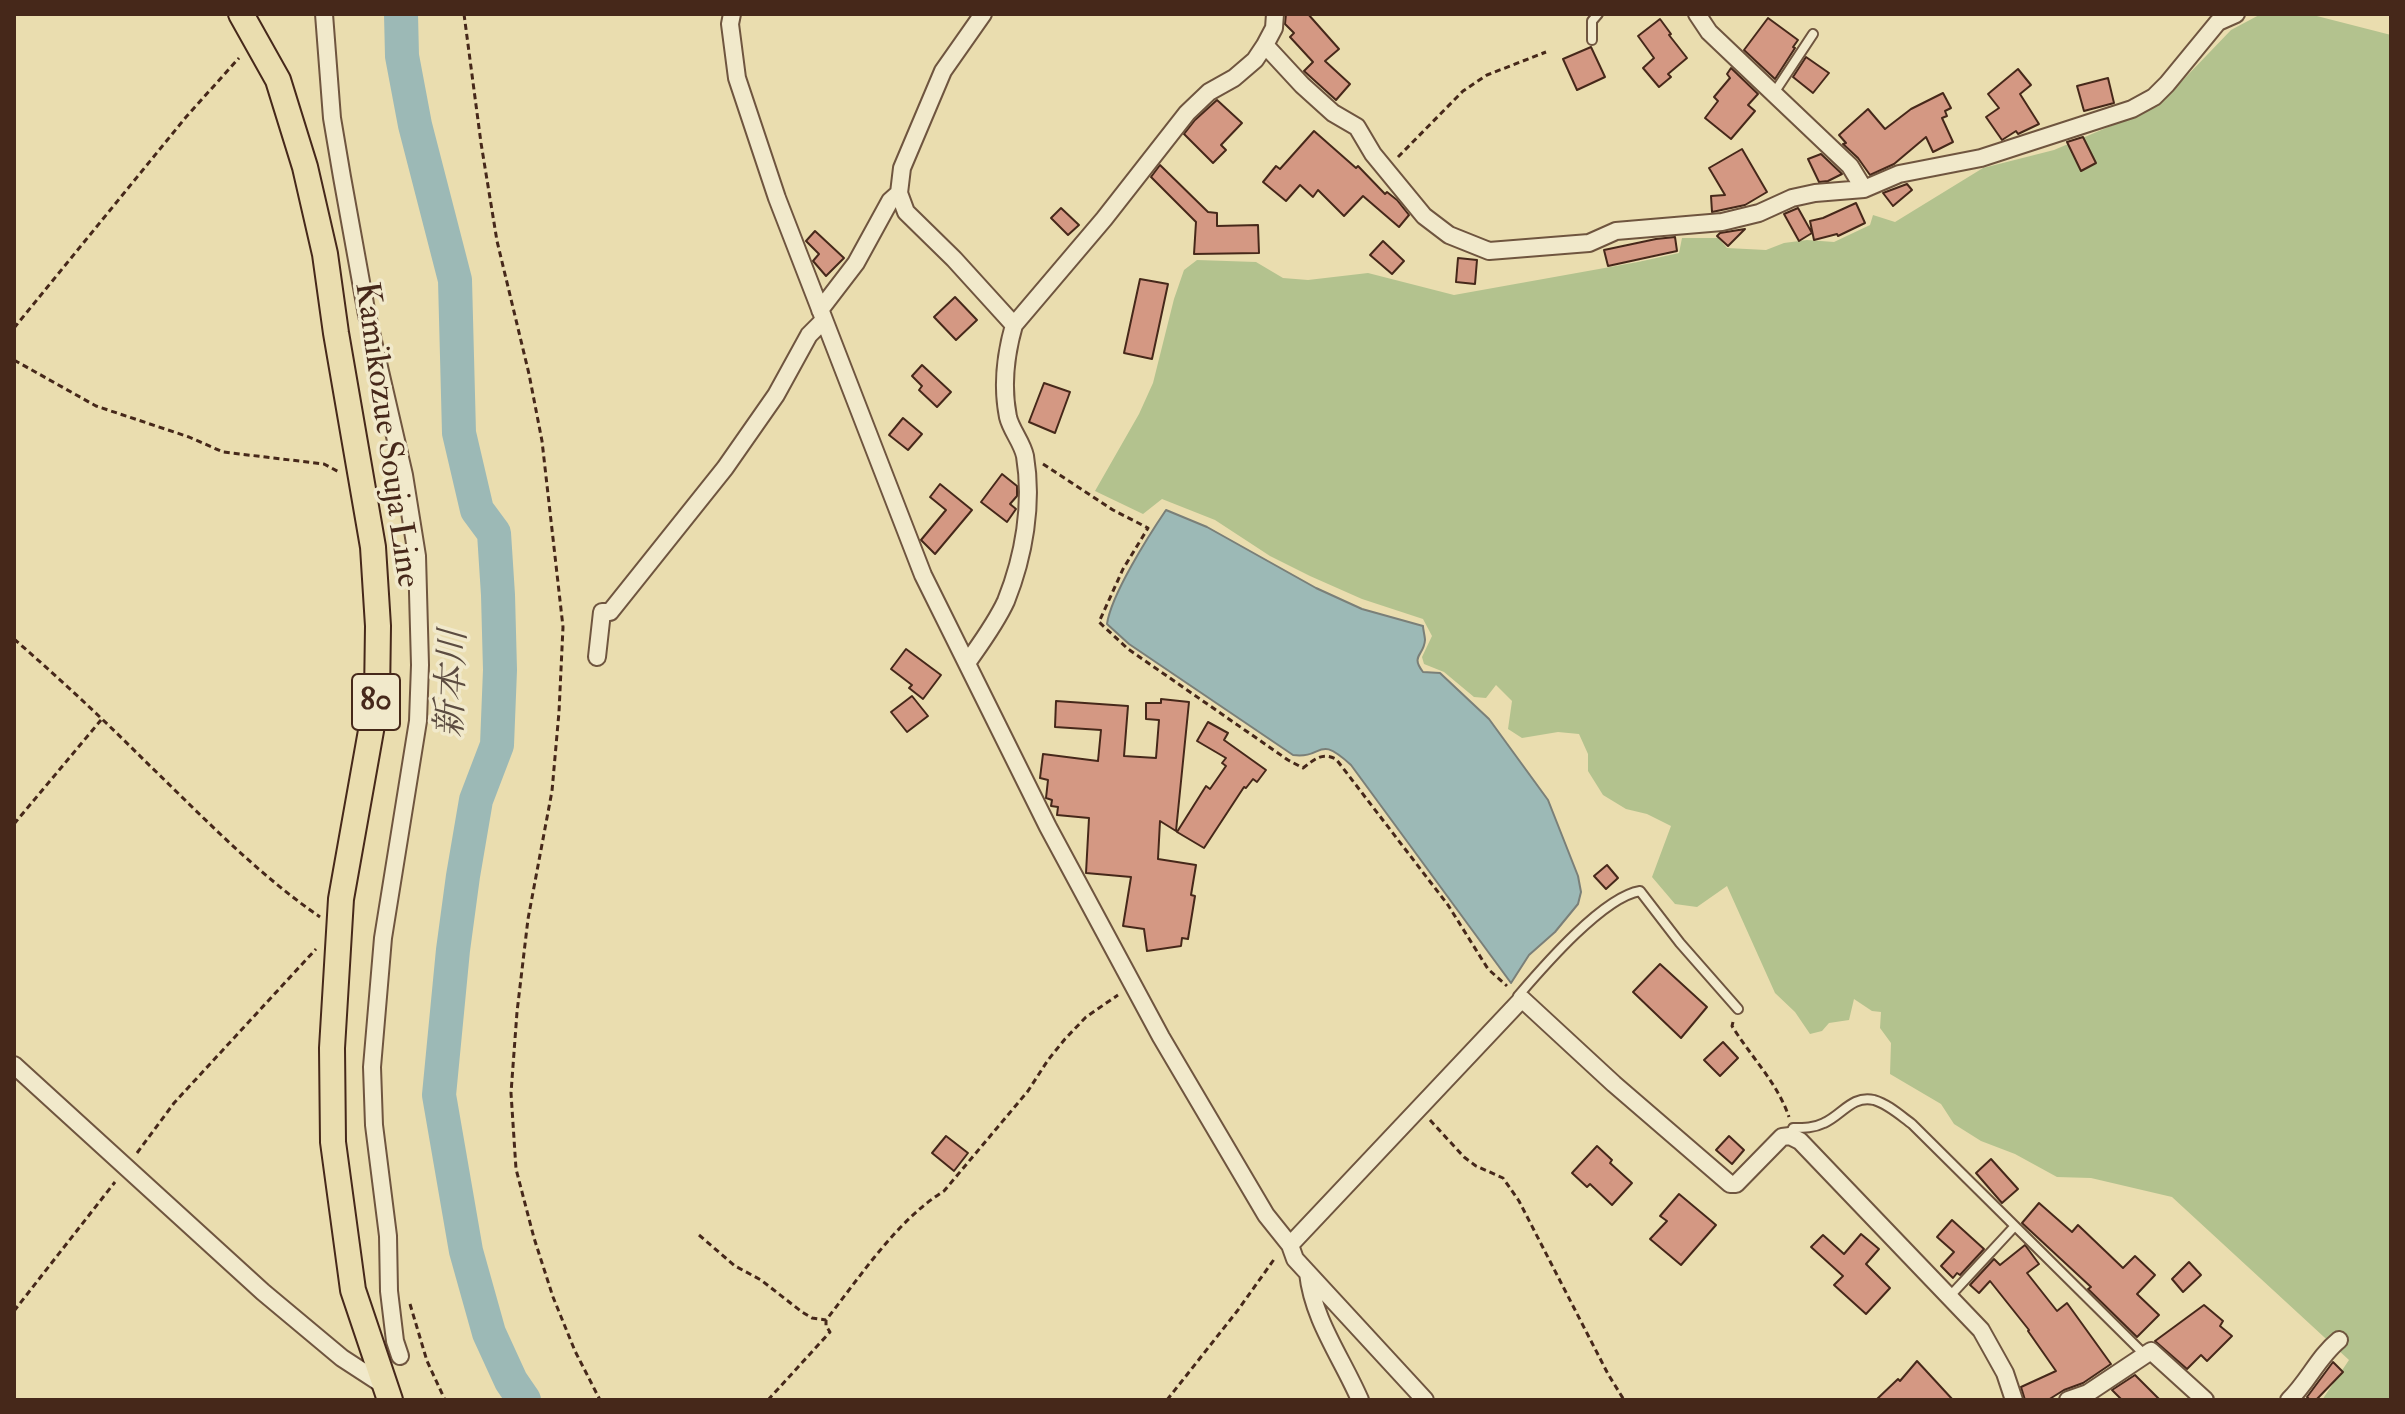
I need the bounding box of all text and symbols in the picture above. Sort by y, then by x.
street label: Kamikozue Souja Line [343,280,427,590]
water label: 新本川 [432,629,478,739]
road number: 80 [352,674,400,730]

